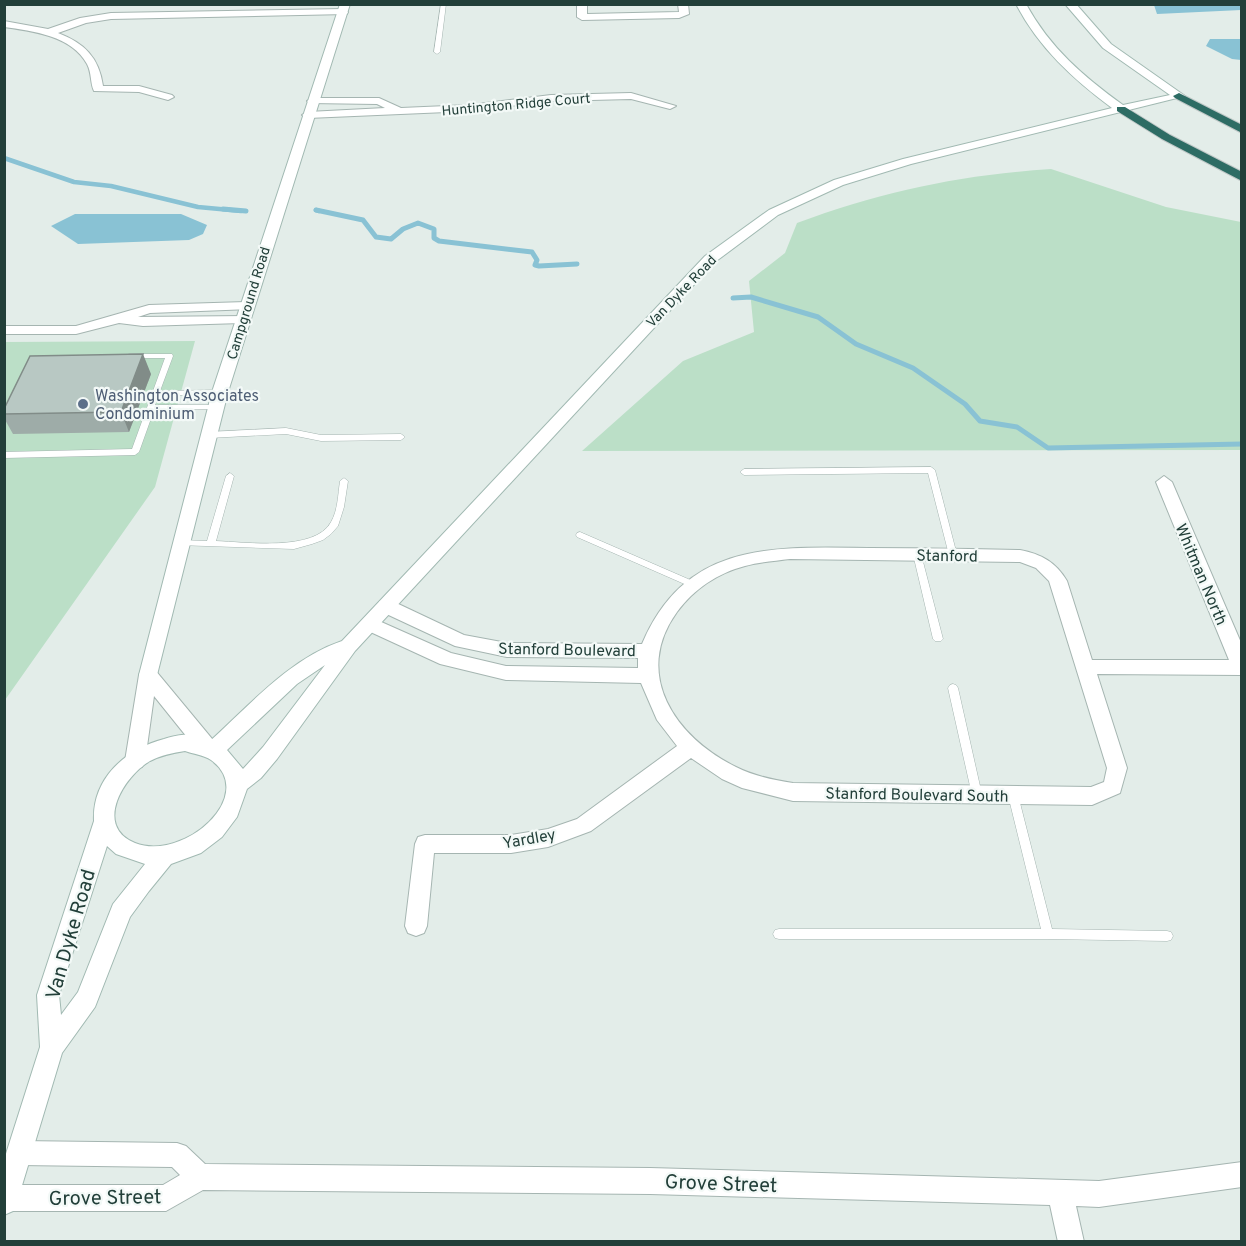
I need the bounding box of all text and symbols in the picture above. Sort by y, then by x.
street label: Huntington Ridge Court [441,91,591,120]
street label: Campground Road [224,245,275,362]
street label: Van Dyke Road [643,252,721,332]
place label: Washington Associates Condominium [95,387,259,425]
marker: Washington Associates Condominium [76,397,90,411]
street label: Whitman North [1170,521,1231,629]
street label: Stanford [916,546,978,568]
street label: Stanford Boulevard [498,640,636,662]
street label: Stanford Boulevard South [825,784,1009,808]
street label: Yardley [501,825,557,854]
street label: Van Dyke Road [41,866,103,1003]
street label: Grove Street [664,1170,778,1200]
street label: Grove Street [48,1185,162,1213]

